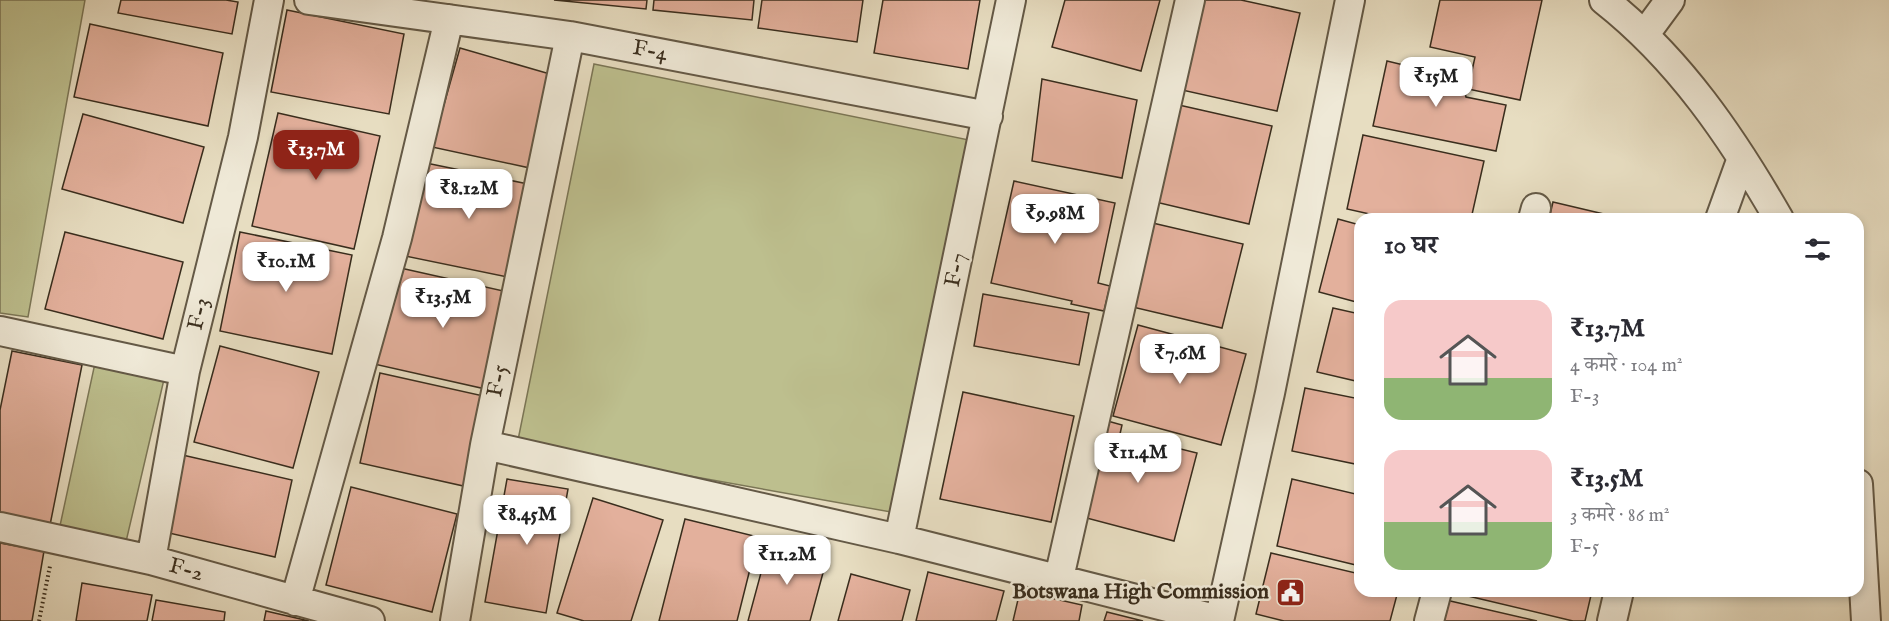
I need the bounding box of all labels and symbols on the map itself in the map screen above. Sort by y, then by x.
street label: F-4 [630,34,670,68]
pin: ₹15M [1400,57,1472,108]
pin: ₹13.7M [267,130,365,181]
pin: ₹8.12M [420,169,518,220]
pin: ₹9.98M [1006,194,1104,245]
pin: ₹10.1M [237,242,335,293]
street label: F-7 [939,250,973,290]
pin: ₹13.5M [394,278,492,329]
street label: F-3 [181,295,217,333]
pin: ₹7.6M [1138,334,1222,385]
street label: F-5 [481,362,515,400]
pin: ₹11.4M [1089,433,1187,484]
pin: ₹8.45M [478,495,576,546]
pin: ₹11.2M [738,535,836,586]
street label: F-2 [166,552,206,588]
public building icon: Botswana High Commission [1274,576,1306,608]
place label: Botswana High Commission [1012,578,1269,606]

